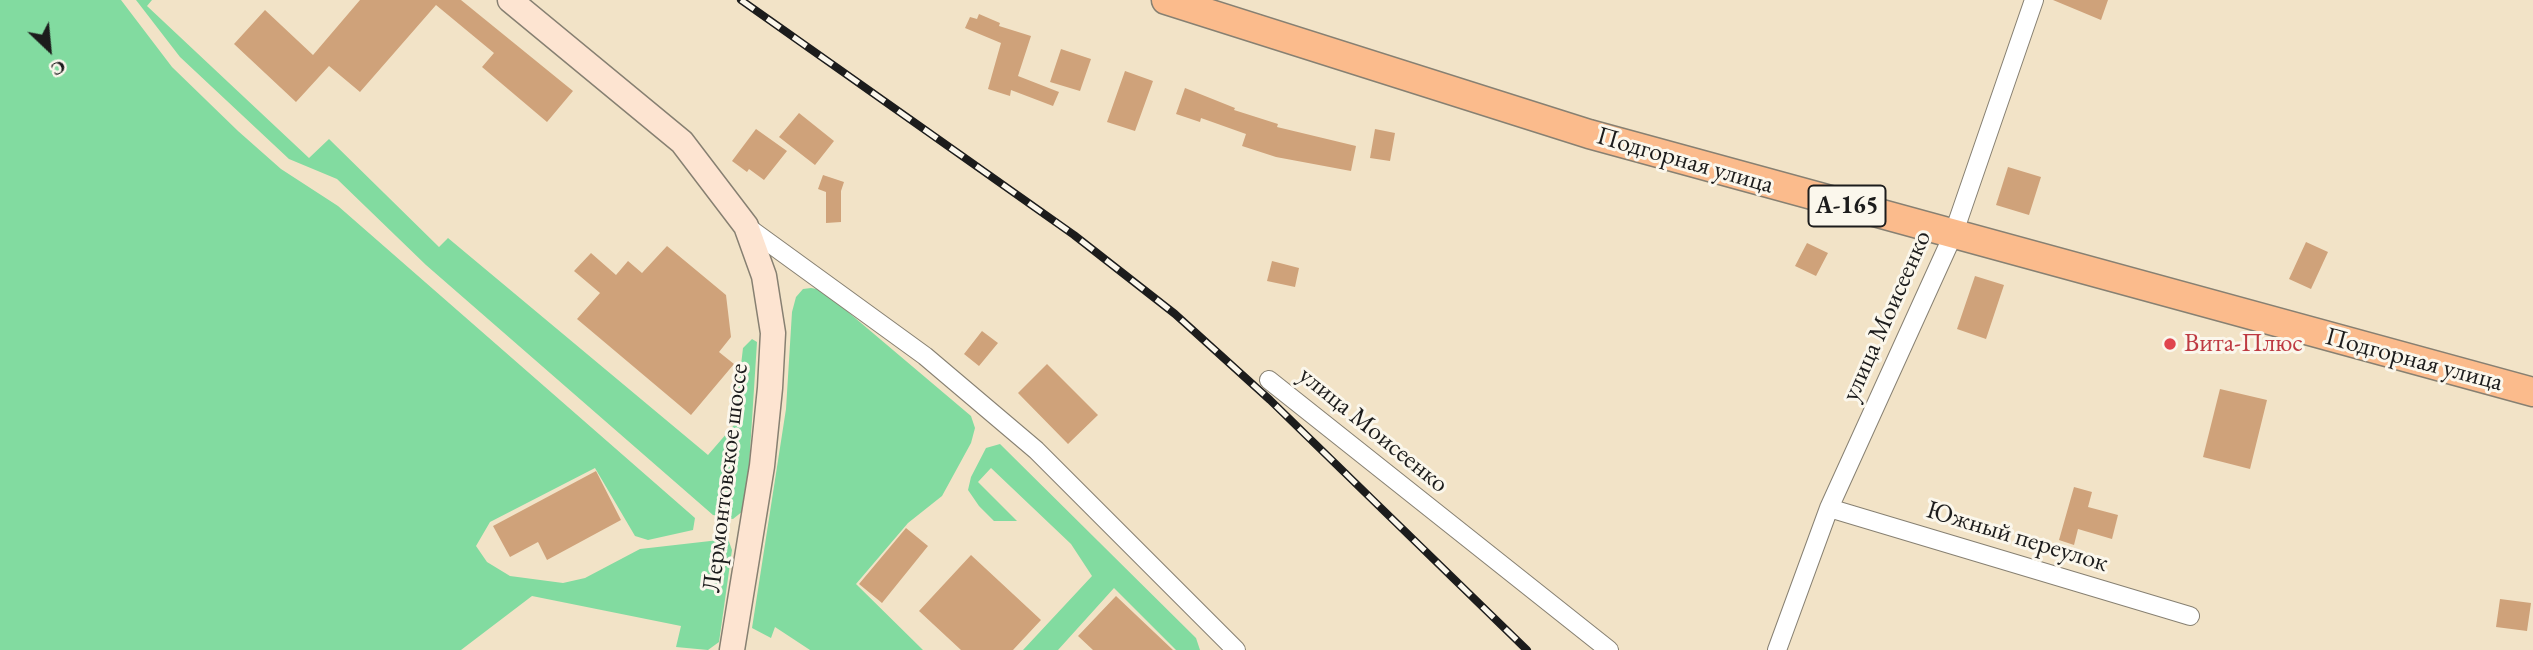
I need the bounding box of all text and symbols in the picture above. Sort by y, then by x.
north arrow [14,14,84,84]
text: С [47,54,70,83]
street label: Подгорная улица [1593,121,1777,201]
road number: А-165 [1808,186,1885,226]
street label: улица Моисеенко [1835,226,1939,406]
street label: Подгорная улица [2322,321,2506,399]
place label: Вита-Плюс [2184,328,2303,360]
marker: Вита-Плюс [2162,336,2178,352]
street label: улица Моисеенко [1292,360,1454,500]
street label: Лермонтовское шоссе [696,362,756,594]
street label: Южный переулок [1922,494,2112,580]

